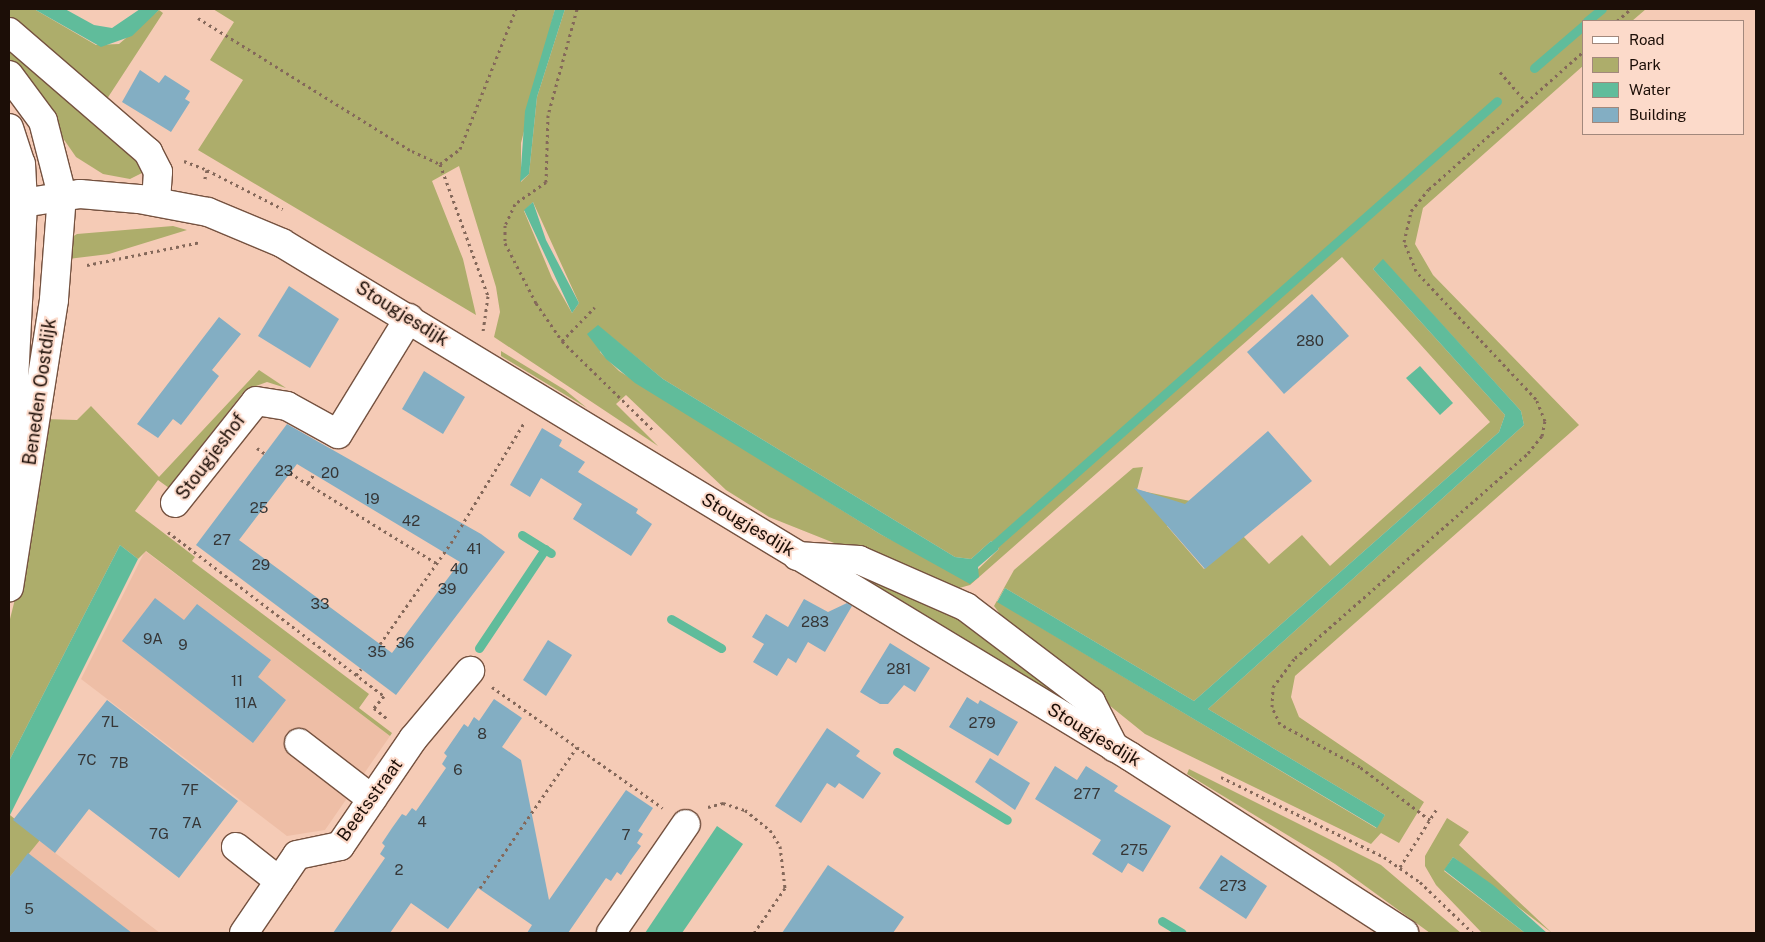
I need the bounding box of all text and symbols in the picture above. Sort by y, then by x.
legend [1582,20,1745,135]
text: Road [1629,31,1665,48]
text: Park [1629,56,1661,73]
text: Water [1629,81,1671,98]
text: Building [1629,106,1687,123]
street label: Stougjesdijk [352,277,452,351]
street label: Beneden Oostdijk [19,317,61,467]
house number: 280 [1296,332,1324,350]
street label: Stougjeshof [172,410,250,504]
house number: 23 [275,462,293,480]
house number: 20 [321,464,339,482]
street label: Stougjesdijk [697,489,799,561]
house number: 19 [364,490,380,508]
house number: 25 [250,499,268,517]
house number: 42 [402,512,420,530]
house number: 27 [213,531,231,549]
house number: 41 [466,540,482,558]
house number: 29 [252,556,270,574]
house number: 40 [450,560,468,578]
house number: 39 [438,580,456,598]
house number: 33 [311,595,329,613]
house number: 283 [801,613,829,631]
house number: 9A [143,630,163,648]
house number: 36 [396,634,414,652]
house number: 9 [178,636,188,654]
house number: 35 [367,643,387,661]
house number: 281 [887,660,911,678]
house number: 11 [231,672,243,690]
house number: 11A [235,694,257,712]
street label: Stougjesdijk [1043,699,1145,771]
house number: 7L [101,713,119,731]
house number: 279 [968,714,996,732]
house number: 8 [477,725,487,743]
house number: 7C [77,751,97,769]
house number: 7B [109,754,129,772]
street label: Beetsstraat [333,754,407,846]
house number: 6 [453,761,463,779]
house number: 7F [181,781,199,799]
house number: 277 [1073,785,1101,803]
house number: 4 [417,813,427,831]
house number: 7A [182,814,202,832]
house number: 7G [149,825,169,843]
house number: 7 [621,826,631,844]
house number: 275 [1120,841,1148,859]
house number: 2 [395,861,403,879]
house number: 273 [1219,877,1247,895]
house number: 5 [24,900,34,918]

